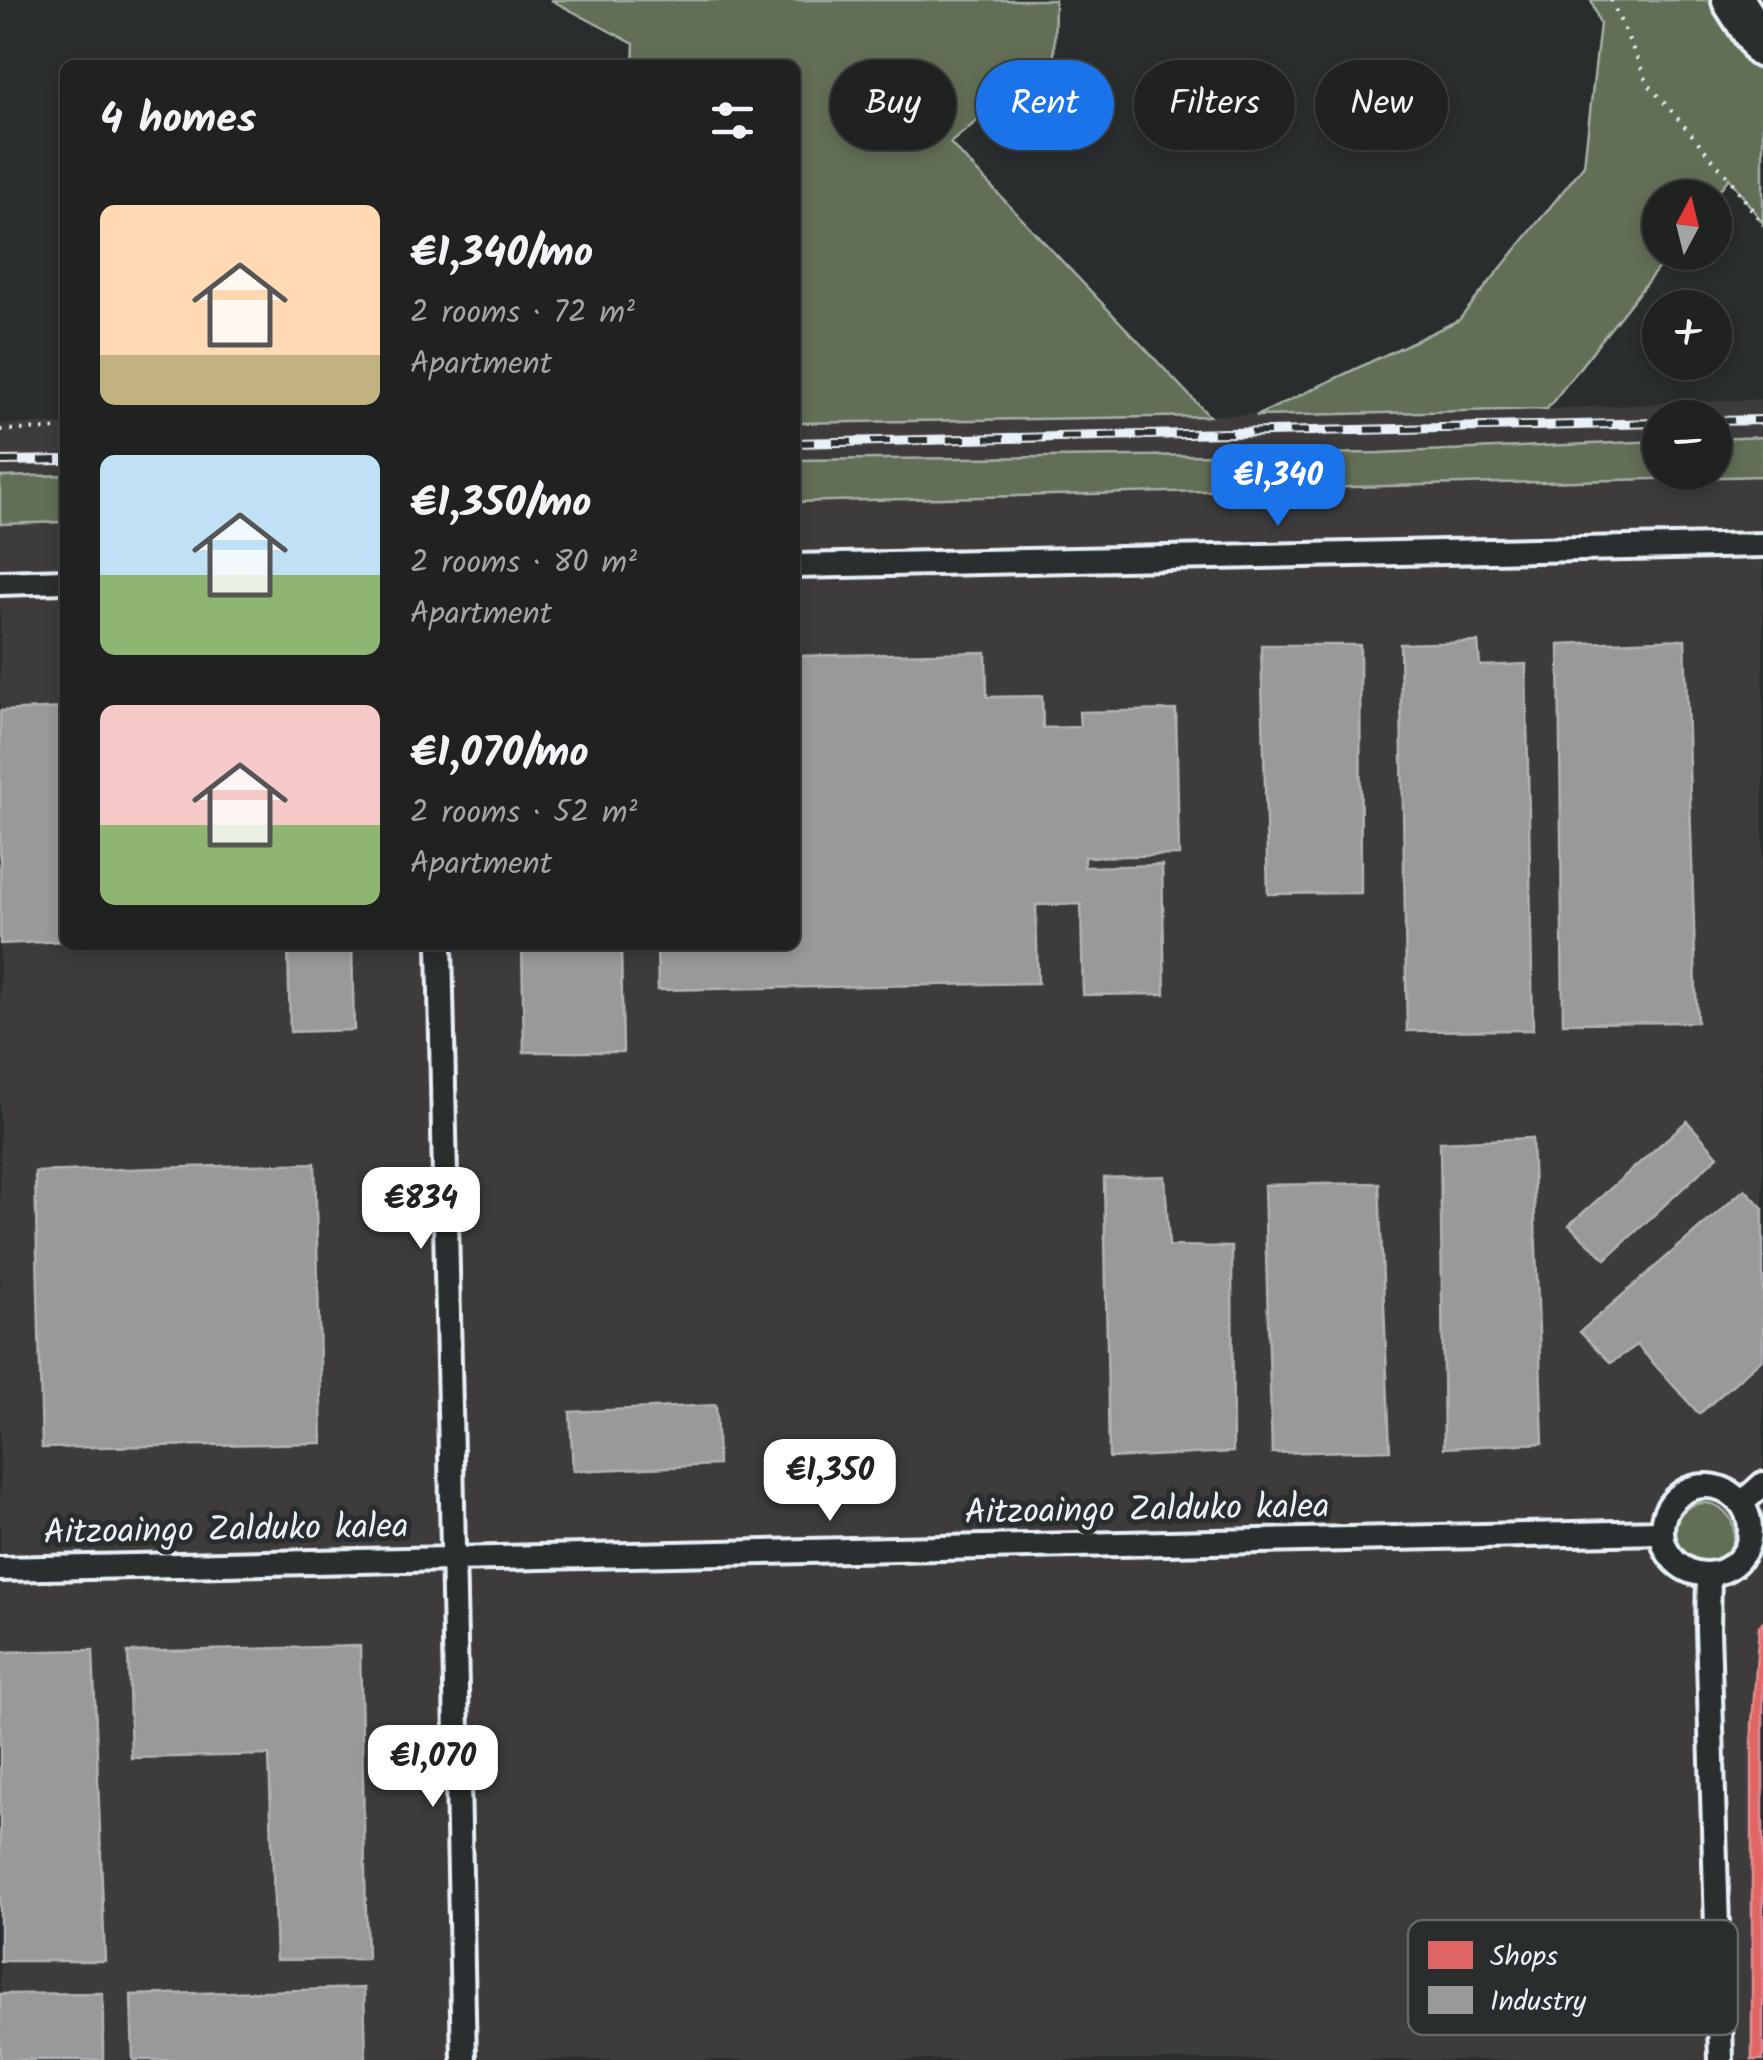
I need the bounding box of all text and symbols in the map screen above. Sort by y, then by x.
chip: Buy [830,60,956,150]
chip: Rent [976,60,1114,150]
chip: Filters [1134,60,1295,150]
chip: New [1315,60,1448,150]
text: 4 homes [100,87,256,154]
icon: filters [705,93,760,148]
north arrow [1642,180,1732,270]
map controls [1642,180,1732,490]
text: €1,340/mo [410,221,593,288]
icon: home [180,245,300,365]
text: 2 rooms · 72 m² [410,288,635,339]
button: + [1642,290,1732,380]
text: Apartment [410,339,552,390]
button: − [1642,400,1732,490]
pin: €1,340 [1197,444,1359,529]
text: €1,340 [1233,451,1323,502]
text: €1,350/mo [410,471,591,538]
icon: home [180,495,300,615]
text: 2 rooms · 80 m² [410,538,637,589]
text: Apartment [410,589,552,640]
text: €1,070/mo [410,721,589,788]
icon: home [180,745,300,865]
text: 2 rooms · 52 m² [410,788,637,839]
text: Apartment [410,839,552,890]
pin: €834 [362,1167,480,1252]
text: €834 [384,1174,458,1225]
pin: €1,350 [749,1439,911,1524]
text: €1,350 [786,1446,874,1497]
street label: Aitzoaingo Zalduko kalea [964,1480,1330,1542]
street label: Aitzoaingo Zalduko kalea [43,1500,409,1562]
pin: €1,070 [352,1725,514,1810]
text: €1,070 [390,1732,476,1783]
legend [1408,1920,1738,2035]
text: Shops [1490,1935,1558,1980]
text: Industry [1490,1980,1587,2025]

